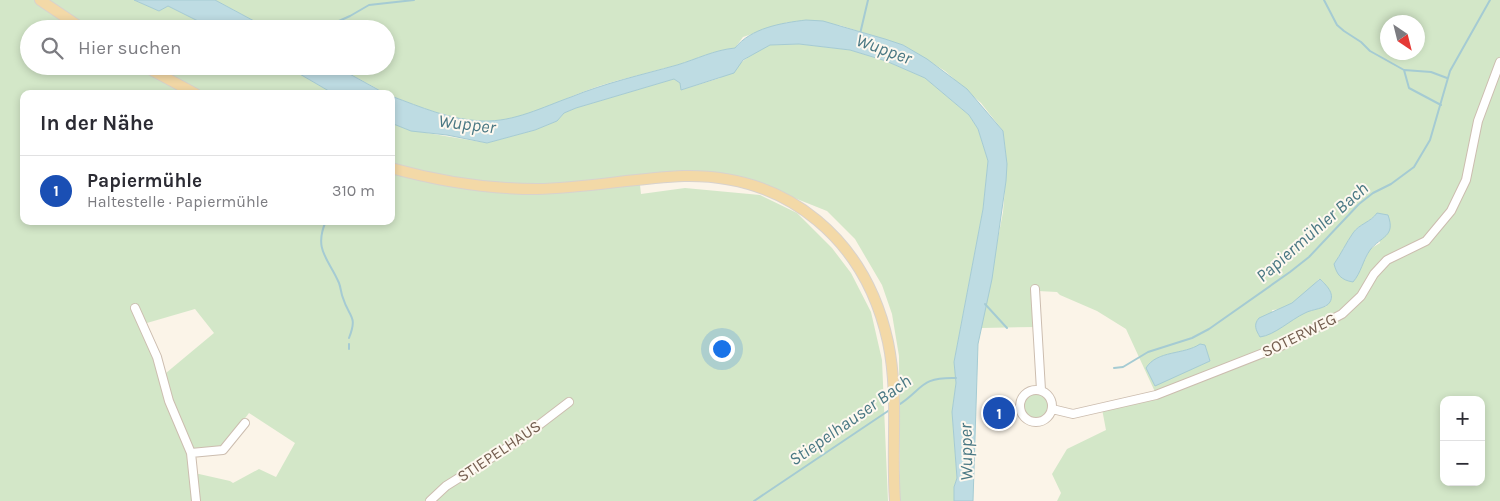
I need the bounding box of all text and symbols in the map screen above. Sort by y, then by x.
north arrow [1380,15,1425,60]
search box [20,20,395,75]
water label: Wupper [853,29,916,69]
icon: search [38,34,66,62]
text: Hier suchen [78,37,181,59]
water label: Wupper [437,110,498,139]
text: In der Nähe [40,111,154,135]
text: Papiermühle [87,170,202,192]
water label: Papiermühler Bach [1251,177,1373,287]
text: 1 [53,181,59,200]
text: 310 m [332,181,375,200]
text: Haltestelle · Papiermühle [87,192,268,211]
street label: SOTERWEG [1259,309,1339,361]
your location [709,336,735,362]
water label: Stiepelhauser Bach [785,370,915,470]
pin: 1 [983,394,1015,432]
map controls [1440,396,1485,486]
button: + [1440,396,1485,441]
street label: STIEPELHAUS [454,416,544,486]
water label: Wupper [954,422,978,481]
button: − [1440,441,1485,486]

